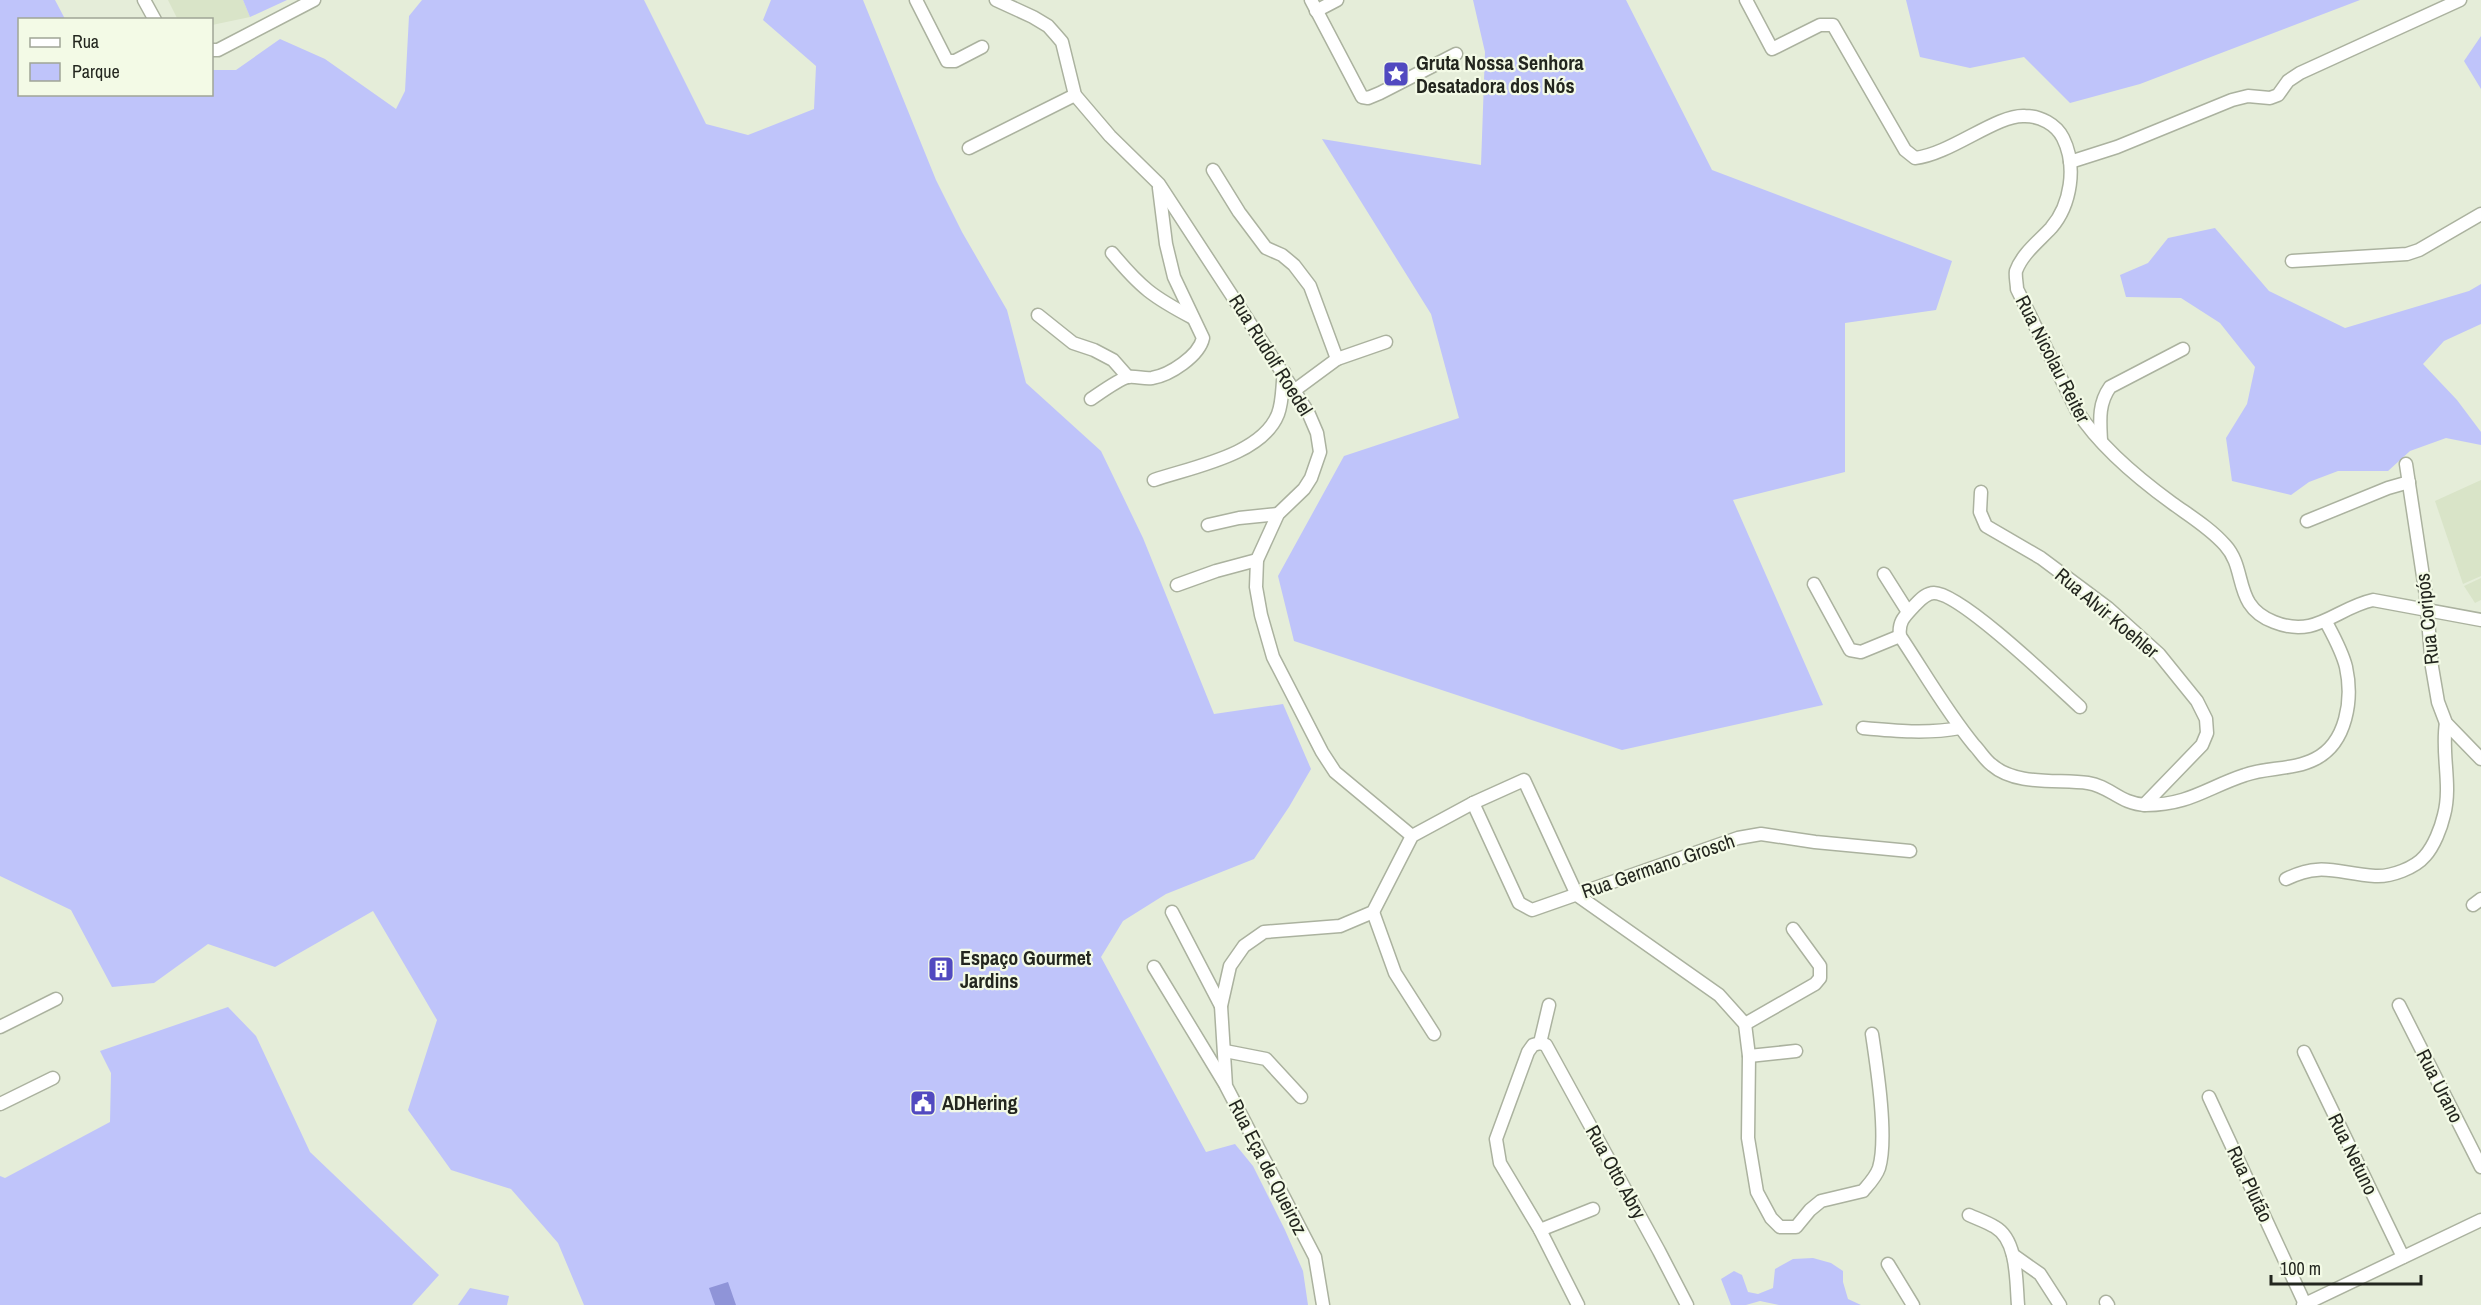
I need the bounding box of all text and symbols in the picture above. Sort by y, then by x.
legend [18,18,213,96]
text: Rua [72,29,99,54]
place label: Gruta Nossa Senhora Desatadora dos Nós [1416,49,1584,99]
text: Parque [72,59,120,84]
place icon: Gruta Nossa Senhora Desatadora dos Nós [1381,59,1411,89]
street label: Rua Rudolf Roedel [1223,289,1320,421]
street label: Rua Nicolau Reiter [2010,291,2097,428]
street label: Rua Alvir Koehler [2050,561,2165,664]
street label: Rua Coripós [2408,572,2445,666]
street label: Rua Germano Grosch [1578,827,1738,904]
place label: Espaço Gourmet Jardins [960,944,1092,994]
building icon: Espaço Gourmet Jardins [926,954,956,984]
street label: Rua Urano [2410,1044,2470,1127]
public building icon: ADHering [908,1088,938,1118]
place label: ADHering [942,1089,1018,1116]
street label: Rua Eça de Queiroz [1223,1094,1314,1239]
street label: Rua Netuno [2322,1109,2385,1199]
street label: Rua Otto Abry [1580,1120,1654,1224]
street label: Rua Plutão [2221,1141,2280,1226]
scale bar [2271,1248,2421,1286]
text: 100 m [2280,1256,2321,1281]

